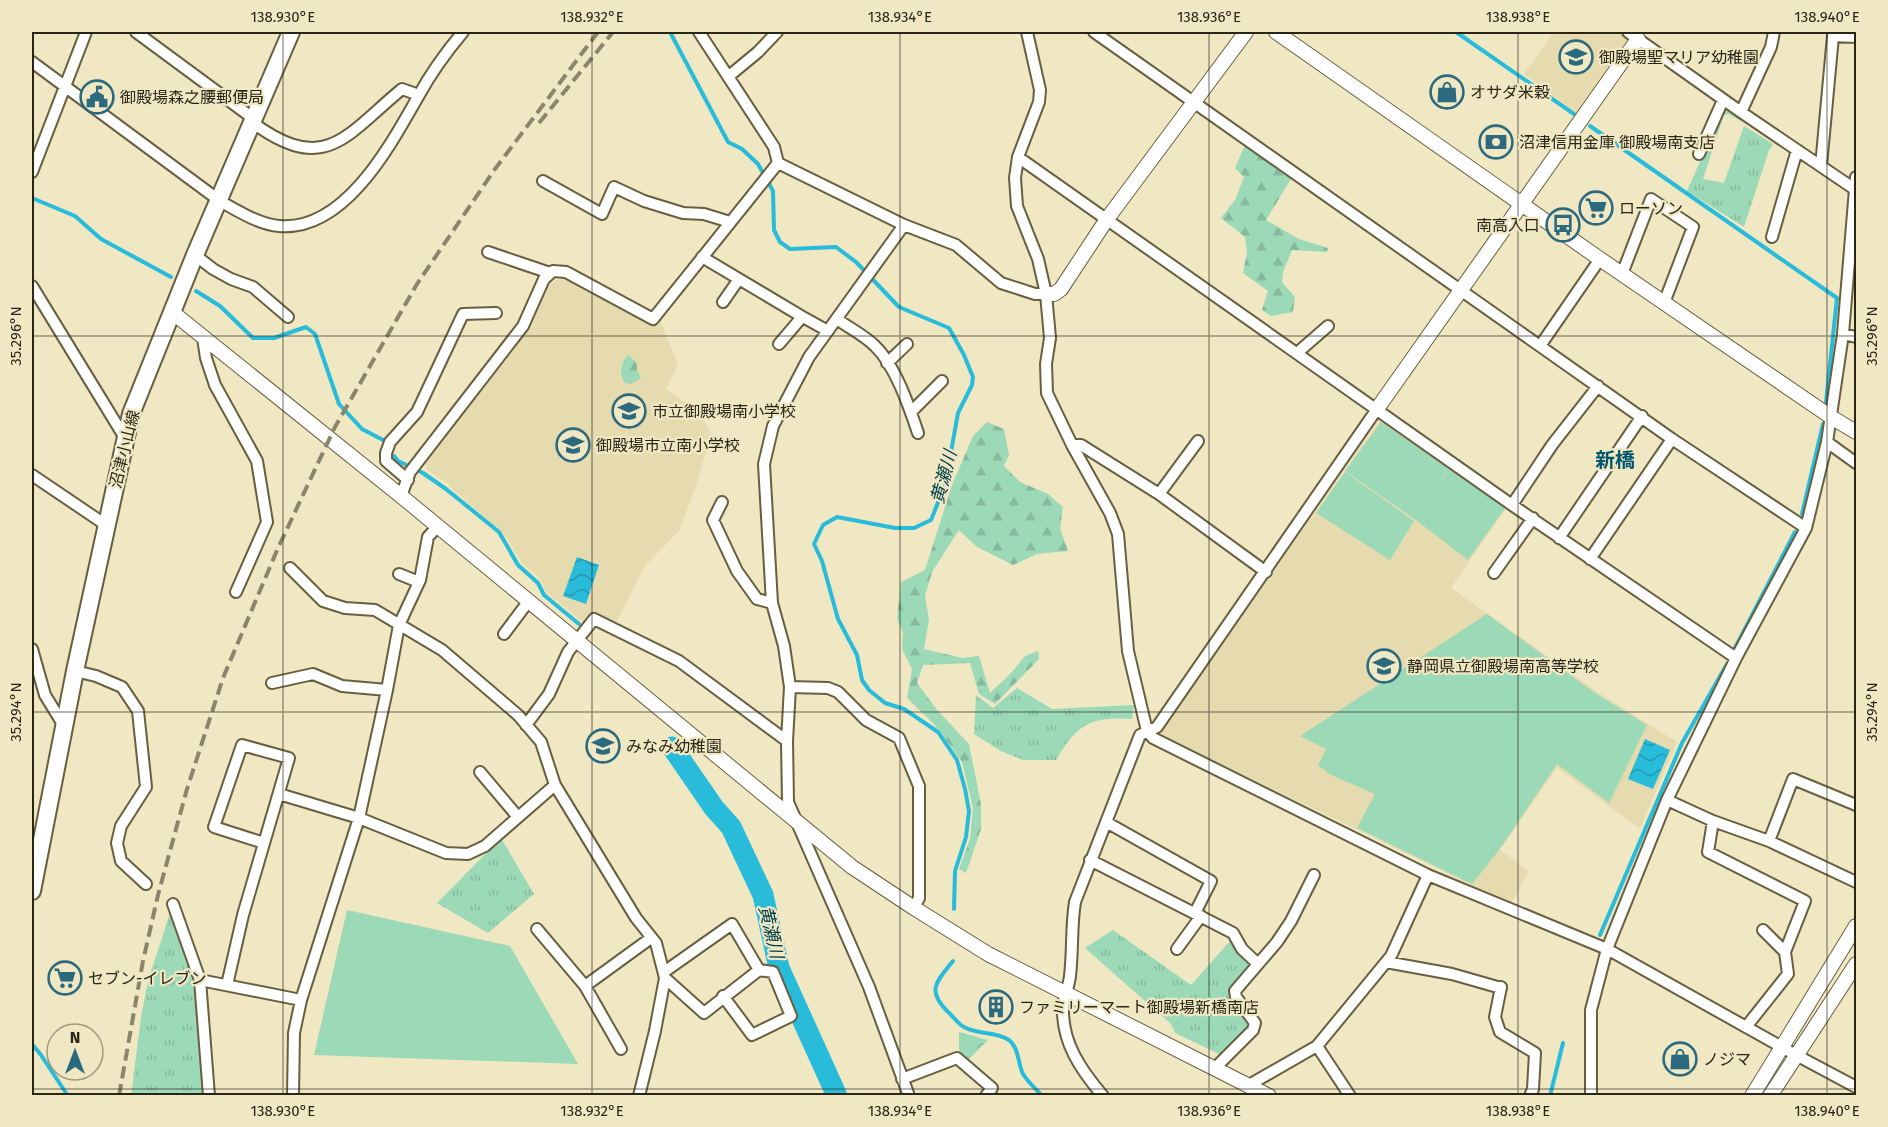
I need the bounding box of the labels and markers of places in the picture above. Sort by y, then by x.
school or university icon: 御殿場聖マリア幼稚園 [1558,39,1594,75]
place label: 御殿場聖マリア幼稚園 [1599,48,1759,67]
shop icon: オサダ米穀 [1429,74,1465,110]
public building icon: 御殿場森之腰郵便局 [79,79,115,115]
place label: オサダ米穀 [1470,83,1550,102]
place label: 御殿場森之腰郵便局 [120,88,264,107]
bank icon: 沼津信用金庫 御殿場南支店 [1478,124,1514,160]
place label: 沼津信用金庫 御殿場南支店 [1519,133,1715,152]
supermarket icon: ローソン [1578,190,1614,226]
place label: ローソン [1619,199,1683,218]
bus stop icon: 南高入口 [1545,207,1581,243]
place label: 南高入口 [1476,216,1540,235]
school or university icon: 市立御殿場南小学校 [611,393,647,429]
place label: 市立御殿場南小学校 [652,402,796,421]
school or university icon: 御殿場市立南小学校 [555,427,591,463]
place label: 御殿場市立南小学校 [596,436,740,455]
school or university icon: 静岡県立御殿場南高等学校 [1366,648,1402,684]
place label: 静岡県立御殿場南高等学校 [1407,657,1599,676]
school or university icon: みなみ幼稚園 [585,728,621,764]
place label: みなみ幼稚園 [626,737,722,756]
supermarket icon: セブン-イレブン [47,960,83,996]
place label: セブン-イレブン [88,969,206,988]
building icon: ファミリーマート御殿場新橋南店 [978,989,1014,1025]
place label: ファミリーマート御殿場新橋南店 [1019,998,1259,1017]
shop icon: ノジマ [1662,1041,1698,1077]
place label: ノジマ [1703,1050,1751,1069]

